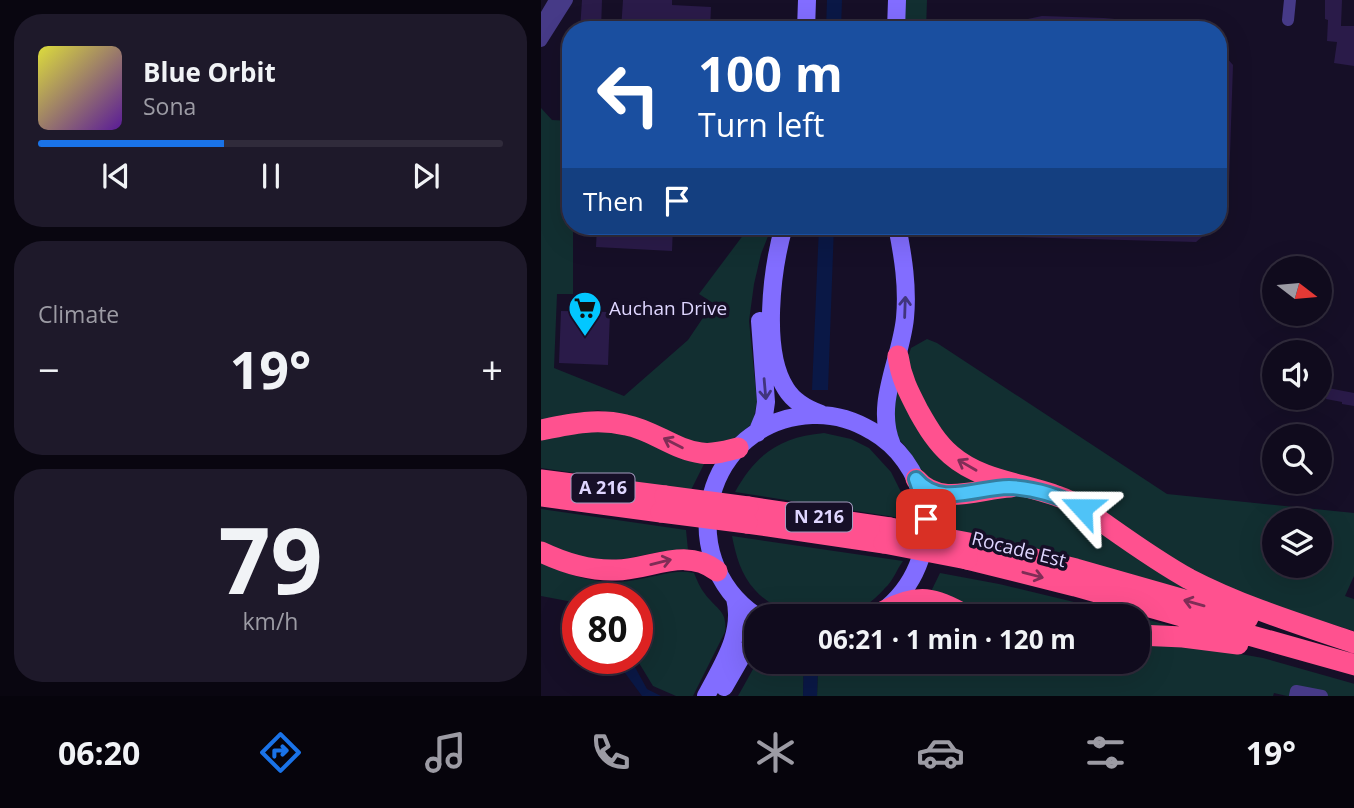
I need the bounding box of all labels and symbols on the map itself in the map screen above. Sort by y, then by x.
north arrow [1262,256,1332,326]
supermarket icon: Auchan Drive [566,289,604,338]
place label: Auchan Drive [609,295,727,321]
one-way arrow [899,296,912,319]
one-way arrow [759,377,772,400]
one-way arrow [663,436,684,449]
one-way arrow [957,458,977,472]
position arrow [1045,471,1119,545]
road number: A 216 [572,474,635,502]
pin [896,489,956,549]
road number: N 216 [786,503,852,532]
street label: Rocade Est [969,525,1069,573]
one-way arrow [649,555,671,568]
one-way arrow [1021,569,1044,582]
speed limit sign: 80 [562,583,653,674]
one-way arrow [1184,595,1206,608]

